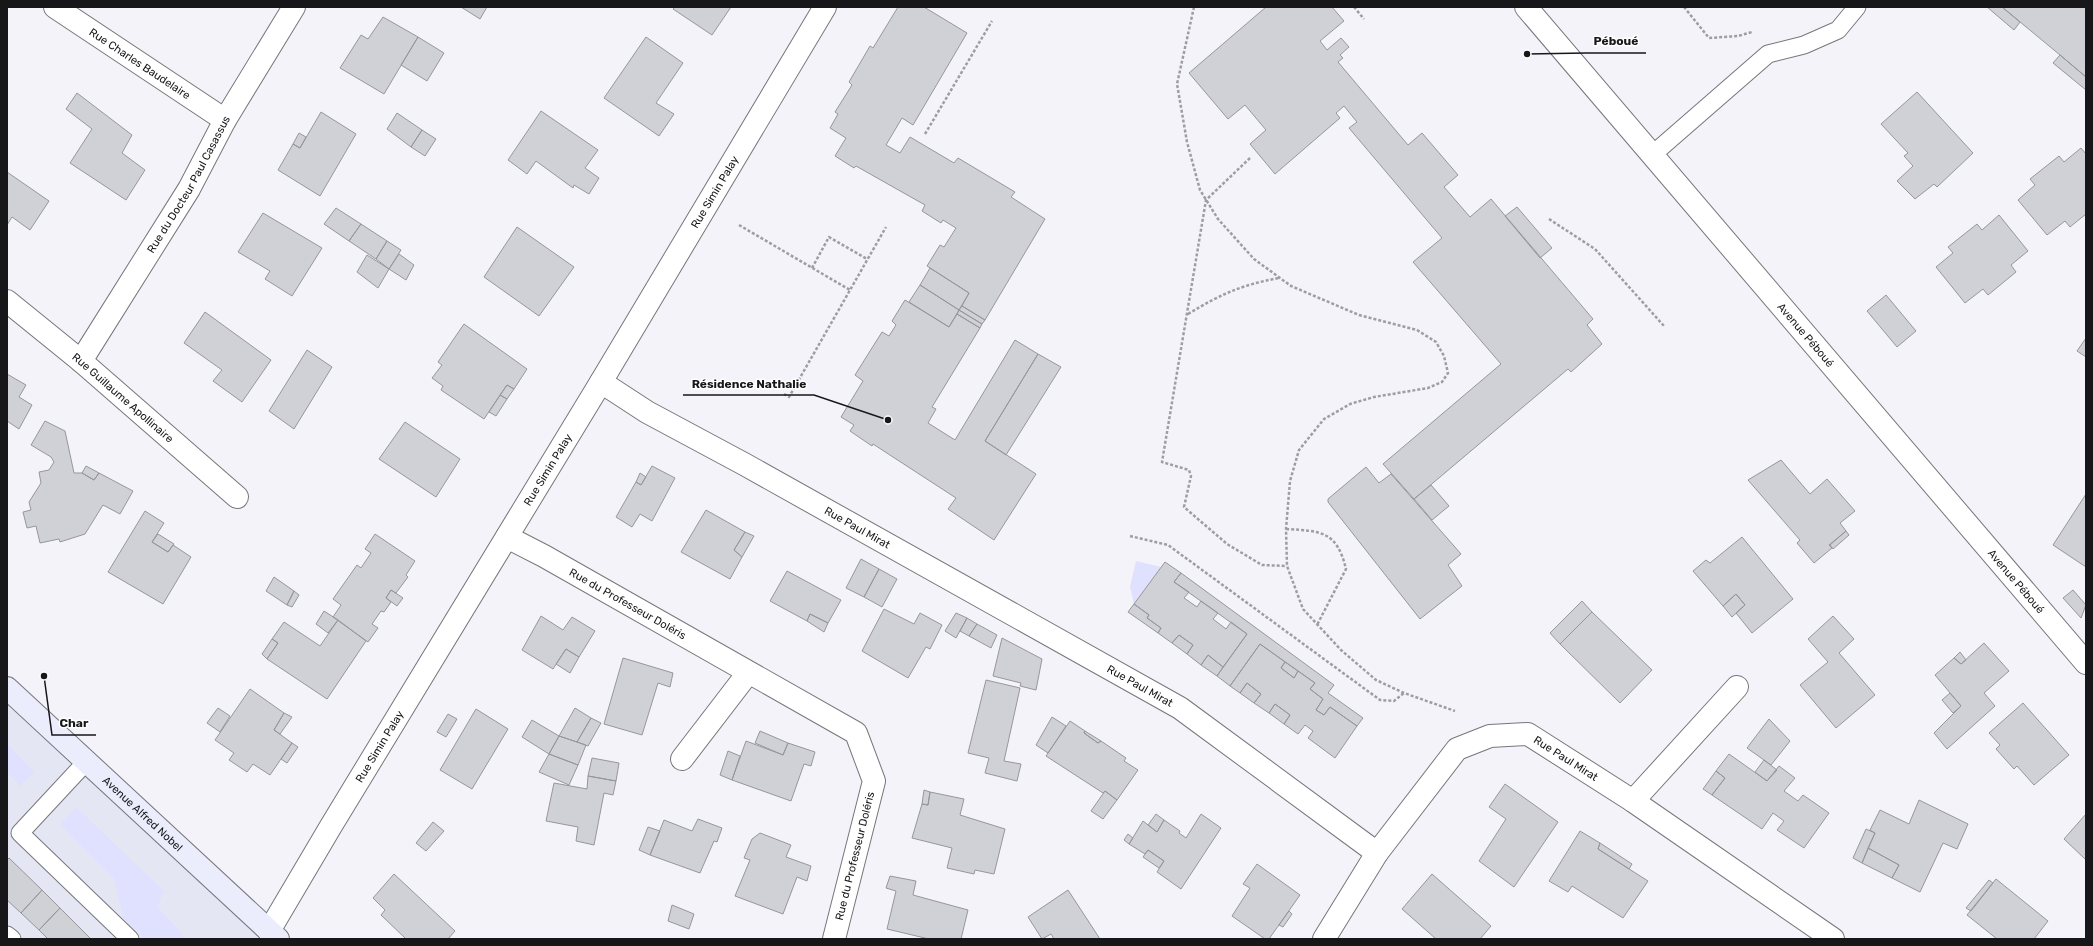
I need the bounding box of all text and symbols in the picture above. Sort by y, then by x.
street label: Rue Charles Baudelaire [87,25,193,102]
callout: Péboué [1586,29,1646,53]
text: Péboué [1594,34,1638,48]
street label: Rue du Docteur Paul Casassus [144,113,233,255]
street label: Rue Simin Palay [688,153,741,230]
street label: Avenue Péboué [1775,300,1837,369]
street label: Rue Guillaume Apollinaire [70,350,176,445]
callout: Résidence Nathalie [683,371,814,395]
text: Résidence Nathalie [692,377,806,391]
street label: Rue Simin Palay [521,431,575,508]
street label: Rue Paul Mirat [822,504,893,551]
street label: Avenue Péboué [1985,547,2047,616]
street label: Rue du Professeur Doléris [567,565,689,642]
street label: Rue Paul Mirat [1105,662,1176,710]
street label: Rue Simin Palay [353,708,406,785]
callout: Char [52,711,96,735]
text: Char [60,716,89,730]
street label: Rue Paul Mirat [1531,733,1601,784]
street label: Avenue Alfred Nobel [100,774,185,854]
street label: Rue du Professeur Doléris [833,790,877,922]

